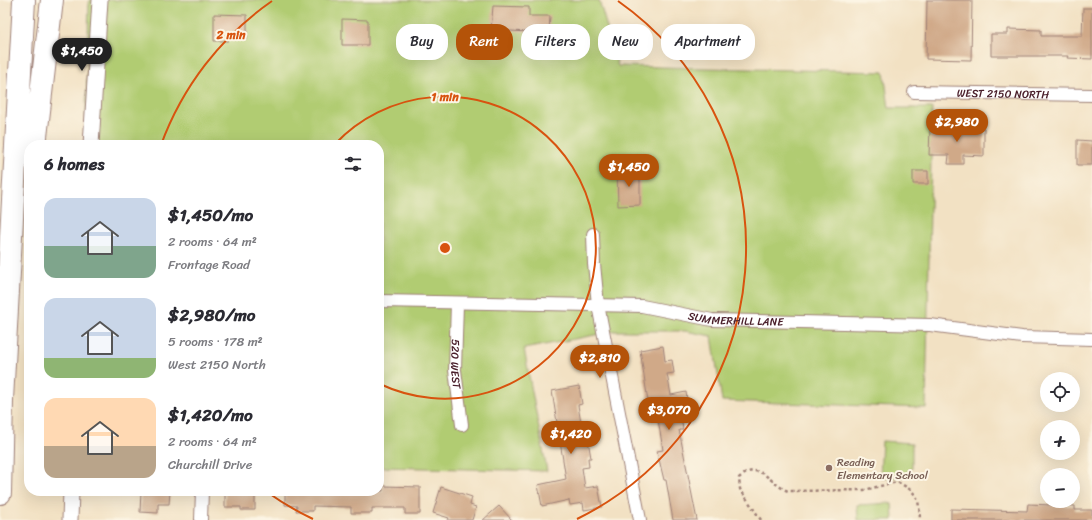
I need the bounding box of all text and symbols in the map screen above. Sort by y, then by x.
text: 2 min [215,24,246,46]
chip: Buy [396,24,448,60]
chip: Rent [456,24,513,60]
chip: Filters [521,24,590,60]
chip: New [598,24,653,60]
chip: Apartment [661,24,755,60]
pin: $1,450 [49,38,115,72]
text: $1,450 [61,39,103,62]
street label: WEST 2150 NORTH [957,83,1049,104]
text: 1 min [431,86,459,108]
pin: $2,980 [924,109,990,143]
text: $2,980 [935,110,979,133]
text: 6 homes [44,149,104,179]
icon: filters [342,153,364,175]
pin: $1,450 [596,154,662,188]
text: $1,450 [608,155,650,178]
text: $1,450/mo [168,200,253,230]
icon: home [76,214,124,262]
text: 2 rooms · 64 m² [168,230,257,253]
centre of rings [438,241,452,255]
text: Frontage Road [168,253,250,276]
text: $2,980/mo [168,300,255,330]
street label: SUMMERHILL LANE [686,306,785,331]
icon: home [76,314,124,362]
text: 5 rooms · 178 m² [168,330,263,353]
street label: 520 WEST [445,339,467,390]
pin: $2,810 [567,345,633,379]
text: $2,810 [579,346,621,369]
text: West 2150 North [168,353,266,376]
map controls [1040,372,1080,508]
button: locate [1040,372,1080,412]
pin: $3,070 [636,397,702,431]
text: $3,070 [647,398,691,421]
text: $1,420/mo [168,400,253,430]
icon: home [76,414,124,462]
button: + [1040,420,1080,460]
pin: $1,420 [538,421,604,455]
text: $1,420 [550,422,592,445]
text: 2 rooms · 64 m² [168,430,257,453]
text: Churchill Drive [168,453,252,476]
place label: Reading Elementary School [837,453,929,485]
marker: Reading Elementary School [824,463,834,473]
button: − [1040,468,1080,508]

